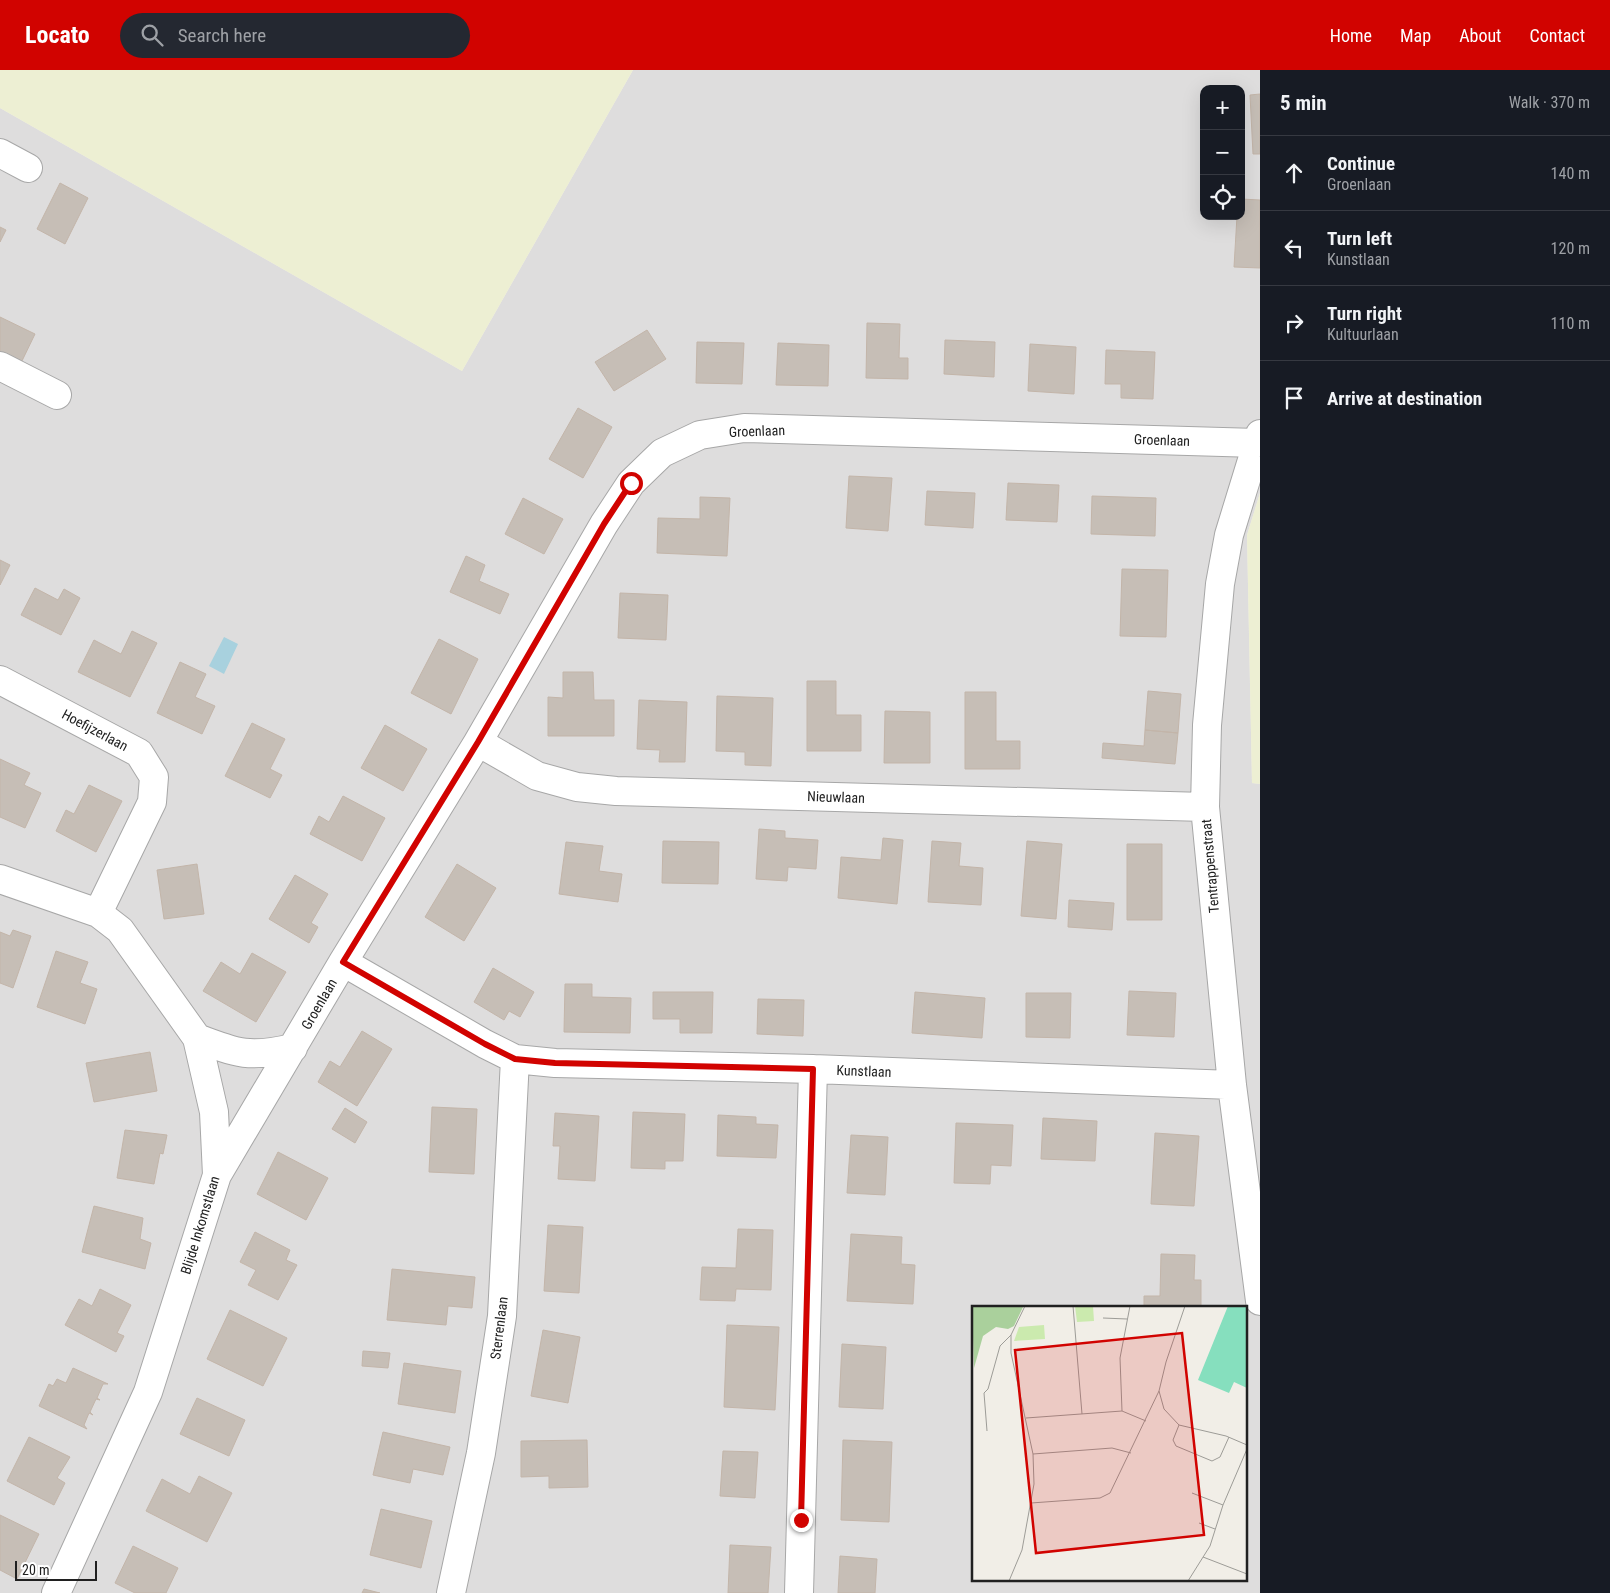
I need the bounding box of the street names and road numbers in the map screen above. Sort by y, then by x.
street label: Groenlaan [729,422,785,440]
street label: Groenlaan [1134,431,1190,449]
street label: Hoefijzerlaan [59,706,131,754]
street label: Nieuwlaan [807,788,865,806]
street label: Tentrappenstraat [1198,818,1222,914]
street label: Groenlaan [298,976,340,1032]
street label: Kunstlaan [836,1062,892,1080]
street label: Blijde Inkomstlaan [177,1174,223,1276]
street label: Sterrenlaan [487,1296,511,1360]

